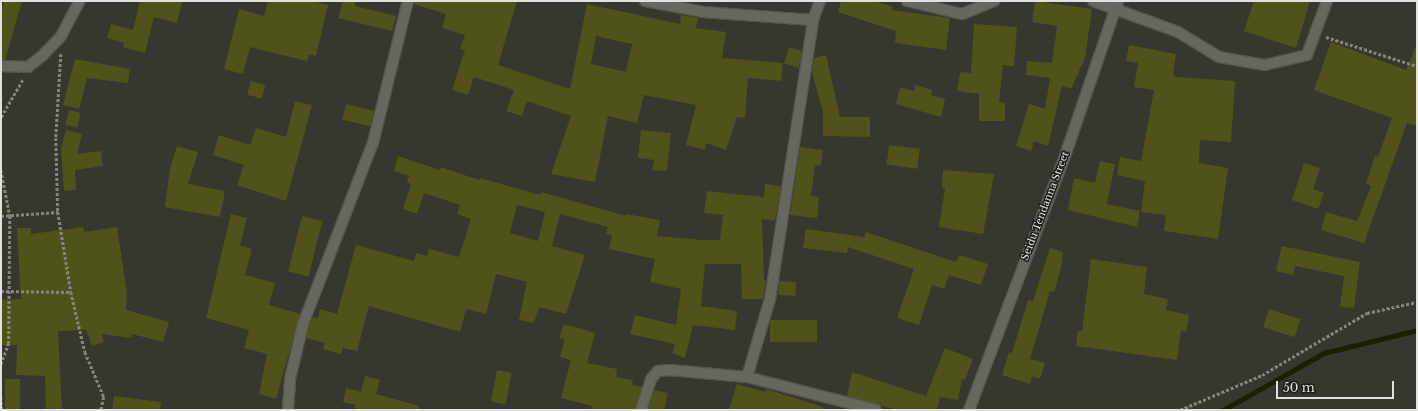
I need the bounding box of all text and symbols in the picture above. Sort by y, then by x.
street label: Seidu Tendanna Street [1019,150,1071,262]
scale bar [1278,373,1396,399]
text: 50 m [1283,380,1315,395]

